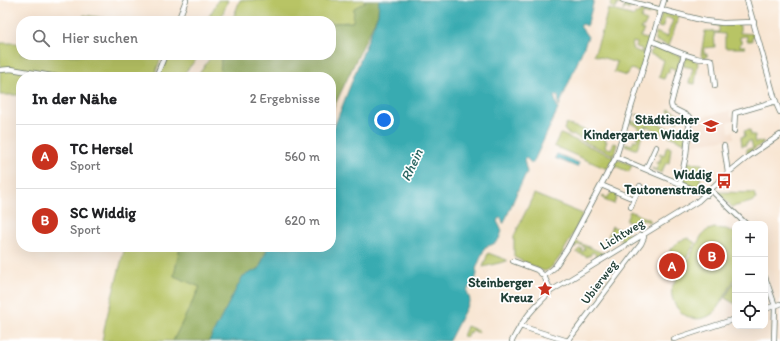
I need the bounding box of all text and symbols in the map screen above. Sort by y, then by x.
search box [16,16,336,60]
icon: search [30,27,52,49]
text: Hier suchen [62,29,138,47]
text: In der Nähe [32,88,117,108]
text: 2 Ergebnisse [250,91,320,106]
your location [374,110,394,130]
place label: Städtischer Kindergarten Widdig [584,112,700,143]
school or university icon: Städtischer Kindergarten Widdig [702,117,720,135]
text: TC Hersel [70,140,133,158]
water label: Rhein [397,146,427,184]
text: A [41,149,49,164]
text: 560 m [284,149,320,164]
text: Sport [70,158,101,173]
place label: Widdig Teutonenstraße [623,167,712,197]
bus stop icon: Widdig Teutonenstraße [715,172,733,190]
text: SC Widdig [70,204,136,222]
text: B [41,213,49,228]
text: 620 m [284,213,320,228]
street label: Lichtweg [597,215,647,253]
map controls [732,221,768,329]
button: + [732,221,768,257]
text: Sport [70,222,101,237]
pin: B [699,241,725,271]
pin: A [659,251,685,281]
street label: Ubierweg [577,257,621,307]
button: − [732,257,768,293]
place label: Steinberger Kreuz [468,275,534,305]
place icon: Steinberger Kreuz [536,280,554,298]
button: locate [732,293,768,329]

